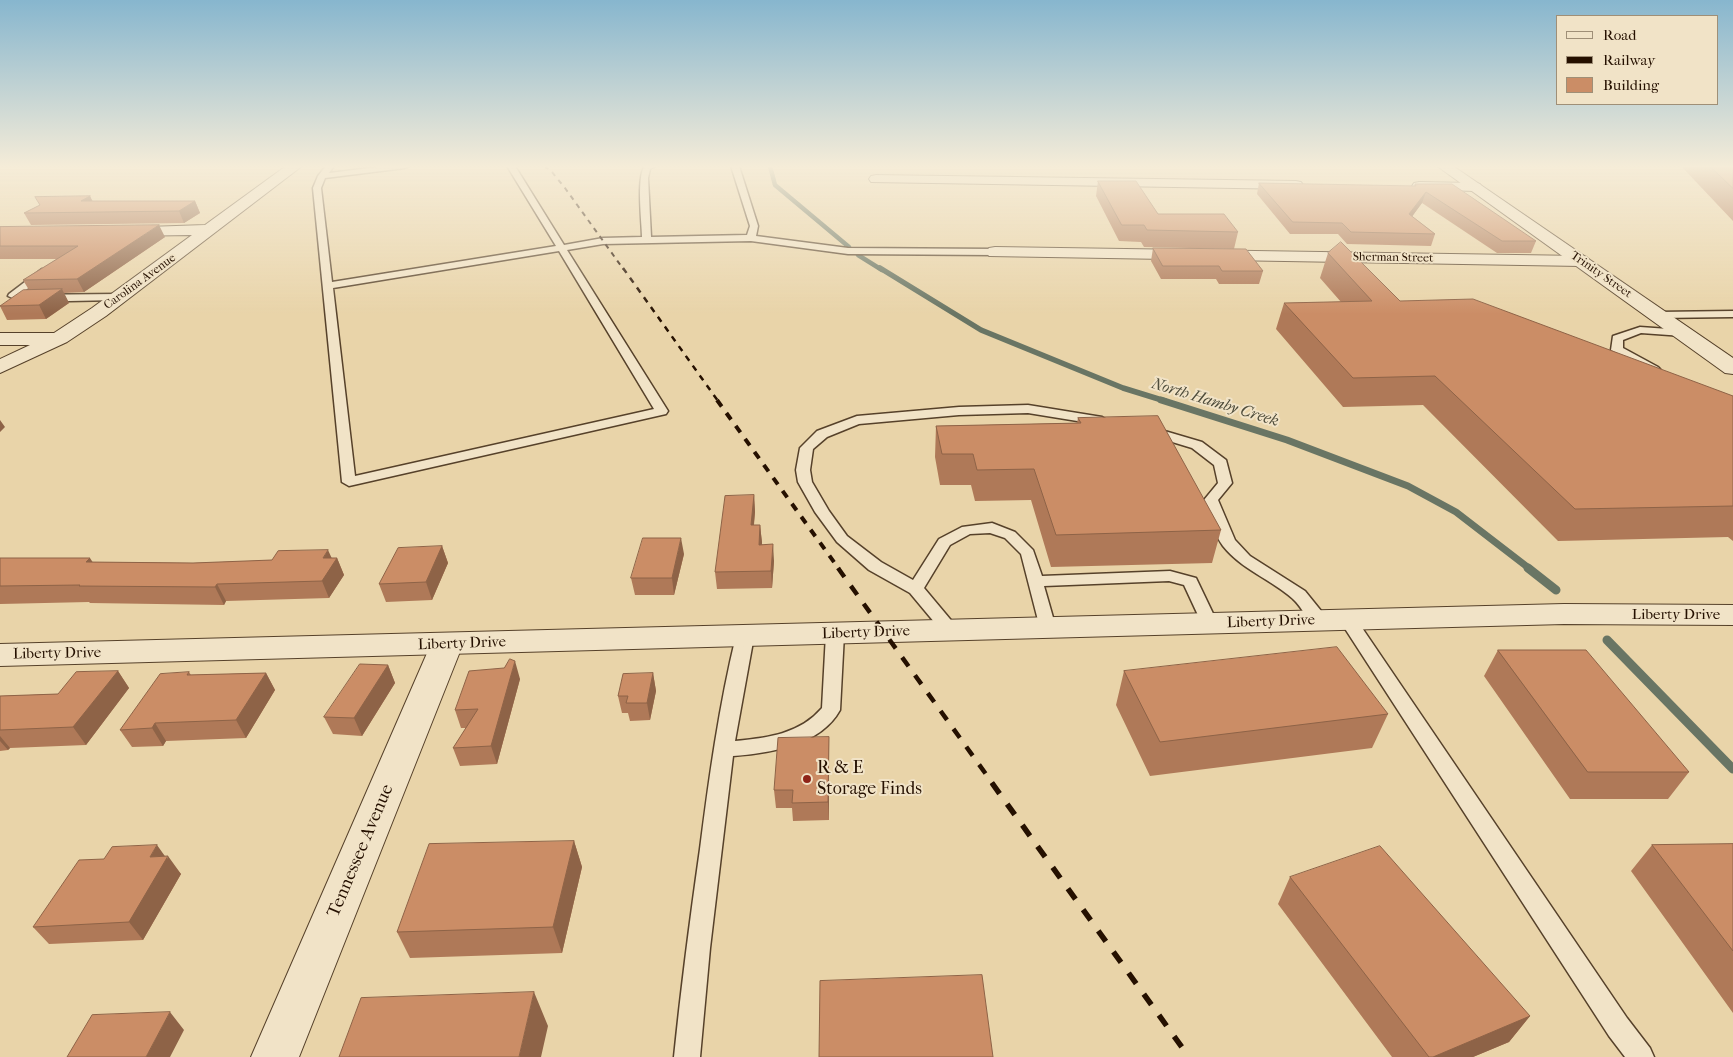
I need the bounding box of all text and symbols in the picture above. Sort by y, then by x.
legend [1556,15,1718,105]
text: Road [1603,26,1636,44]
text: Railway [1603,51,1655,69]
text: Building [1603,76,1659,94]
street label: Trinity Street [1568,249,1634,301]
street label: Sherman Street [1353,250,1433,266]
street label: Carolina Avenue [101,251,179,313]
water label: North Hamby Creek [1149,375,1281,431]
street label: Liberty Drive [1632,606,1720,624]
street label: Liberty Drive [1227,611,1315,633]
street label: Liberty Drive [822,622,910,644]
street label: Liberty Drive [418,633,506,655]
street label: Liberty Drive [13,644,101,664]
place label: R & E Storage Finds [817,758,922,801]
marker: R & E Storage Finds [801,773,813,785]
street label: Tennessee Avenue [323,781,399,921]

